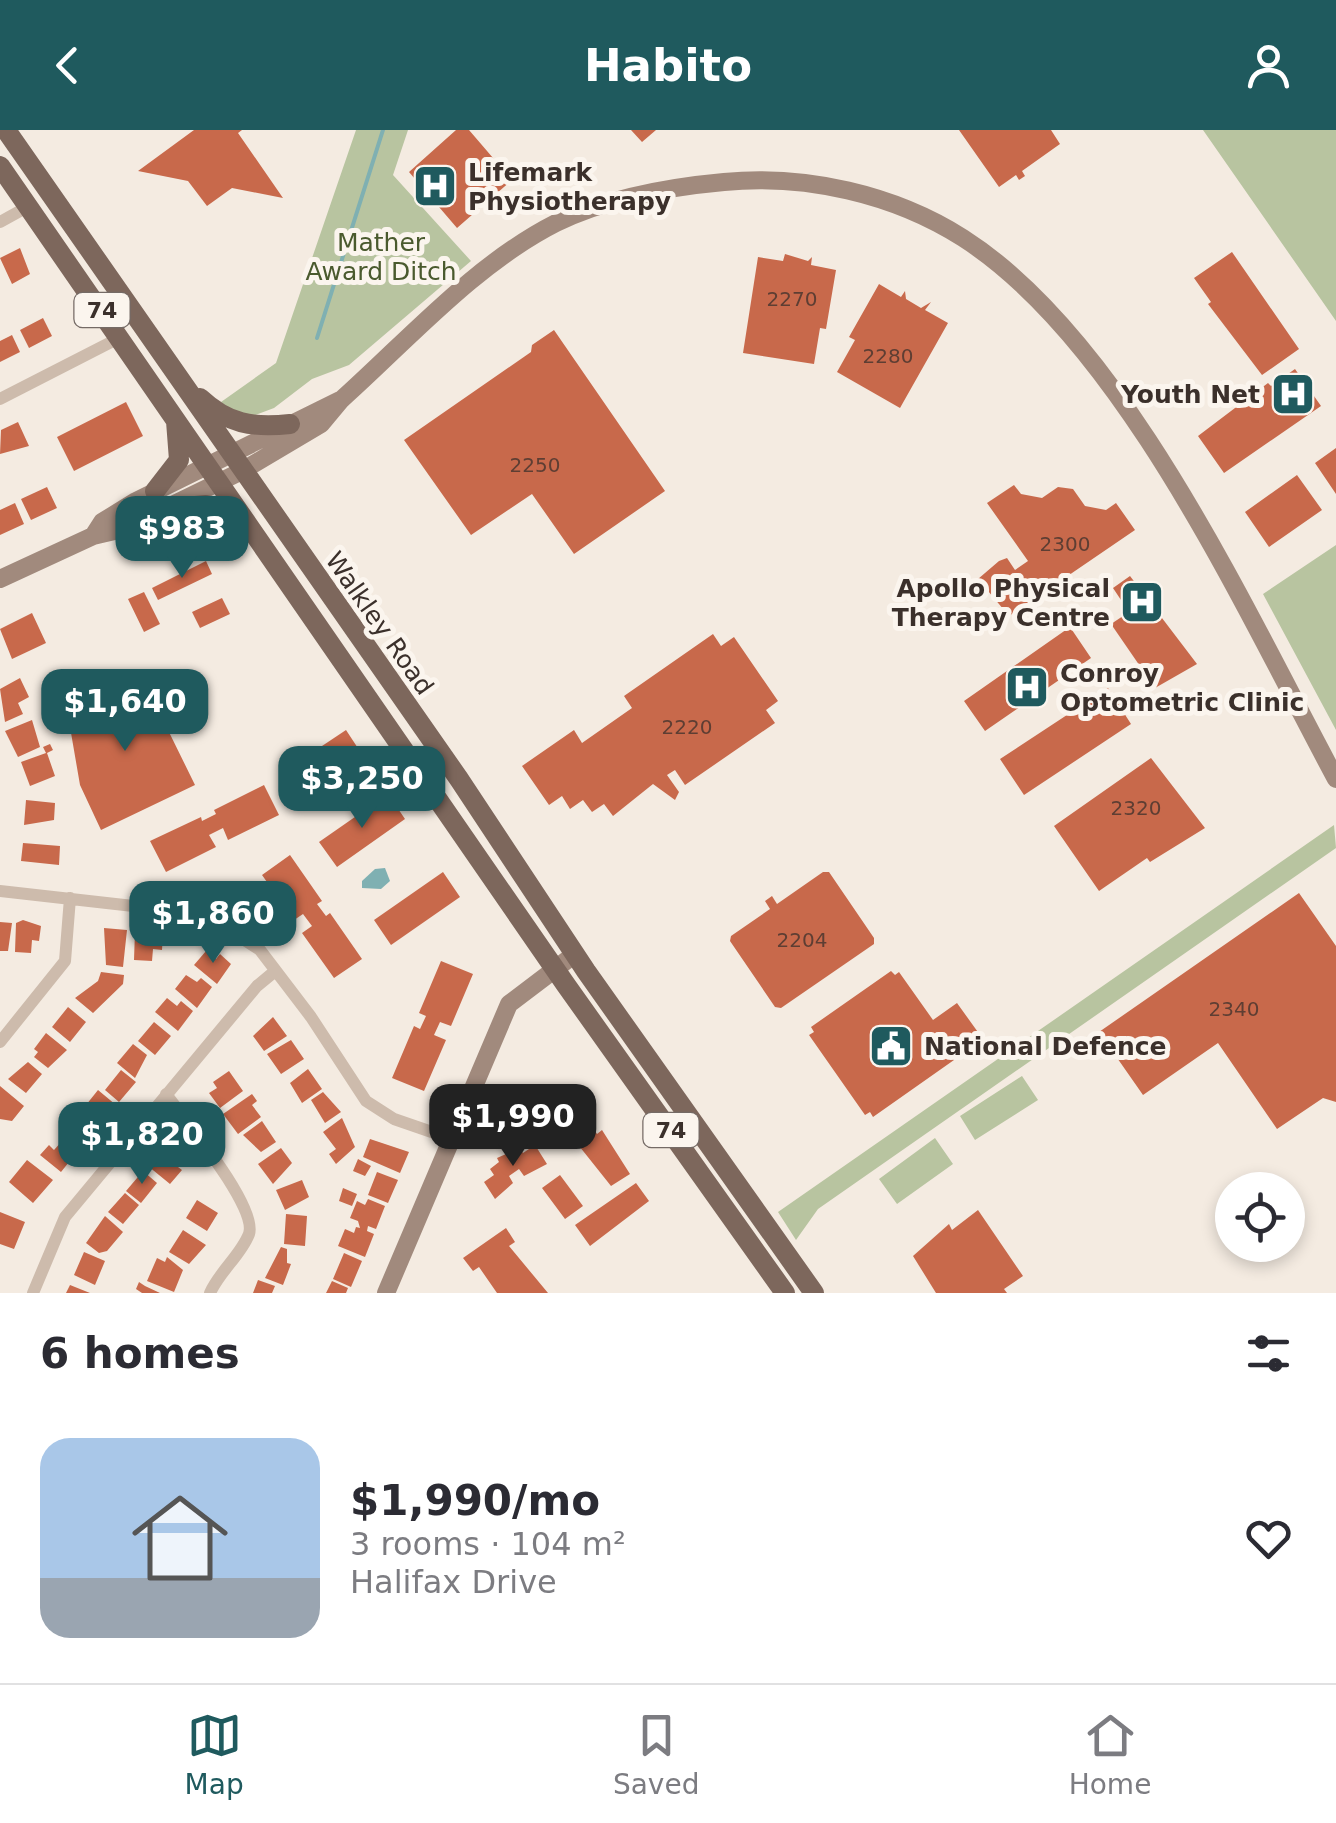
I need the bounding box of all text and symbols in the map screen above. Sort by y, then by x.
icon: back [40,38,95,93]
icon: person [1241,38,1296,93]
text: Habito [584,39,752,92]
place label: Lifemark Physiotherapy [468,158,671,216]
hospital icon: Lifemark Physiotherapy [412,163,458,209]
park label: Mather Award Ditch [305,228,457,286]
house number: 2270 [767,287,817,311]
road number: 74 [74,293,130,327]
house number: 2280 [863,344,913,368]
hospital icon: Youth Net [1270,371,1316,417]
place label: Youth Net [1120,380,1260,409]
house number: 2250 [510,453,560,477]
pin: $983 [123,496,241,581]
text: $983 [137,509,227,547]
house number: 2300 [1040,532,1090,556]
street label: Walkley Road [320,546,440,700]
place label: Apollo Physical Therapy Centre [892,574,1110,632]
hospital icon: Apollo Physical Therapy Centre [1119,579,1165,625]
place label: Conroy Optometric Clinic [1060,659,1304,717]
hospital icon: Conroy Optometric Clinic [1004,664,1050,710]
pin: $1,640 [44,669,206,754]
text: $1,640 [63,682,187,720]
house number: 2220 [662,715,712,739]
pin: $3,250 [281,746,443,831]
text: $3,250 [300,759,424,797]
house number: 2320 [1111,796,1161,820]
pin: $1,860 [132,881,294,966]
text: $1,860 [151,894,275,932]
house number: 2204 [777,928,827,952]
house number: 2340 [1209,997,1259,1021]
public building icon: National Defence [868,1023,914,1069]
place label: National Defence [924,1032,1167,1061]
pin: $1,990 [432,1084,594,1169]
text: $1,990 [451,1097,575,1135]
pin: $1,820 [61,1102,223,1187]
road number: 74 [644,1113,698,1147]
text: $1,820 [80,1115,204,1153]
map controls [1215,1172,1305,1262]
button: locate [1215,1172,1305,1262]
icon: filters [1241,1326,1296,1381]
text: 6 homes [40,1329,240,1378]
text: $1,990/mo [350,1476,600,1525]
icon: home [120,1478,240,1598]
icon: heart [1241,1511,1296,1566]
text: 3 rooms · 104 m² [350,1525,626,1563]
text: Halifax Drive [350,1563,557,1601]
tab: Map [185,1708,244,1801]
tab: Saved [613,1708,699,1801]
tab: Home [1069,1708,1151,1801]

